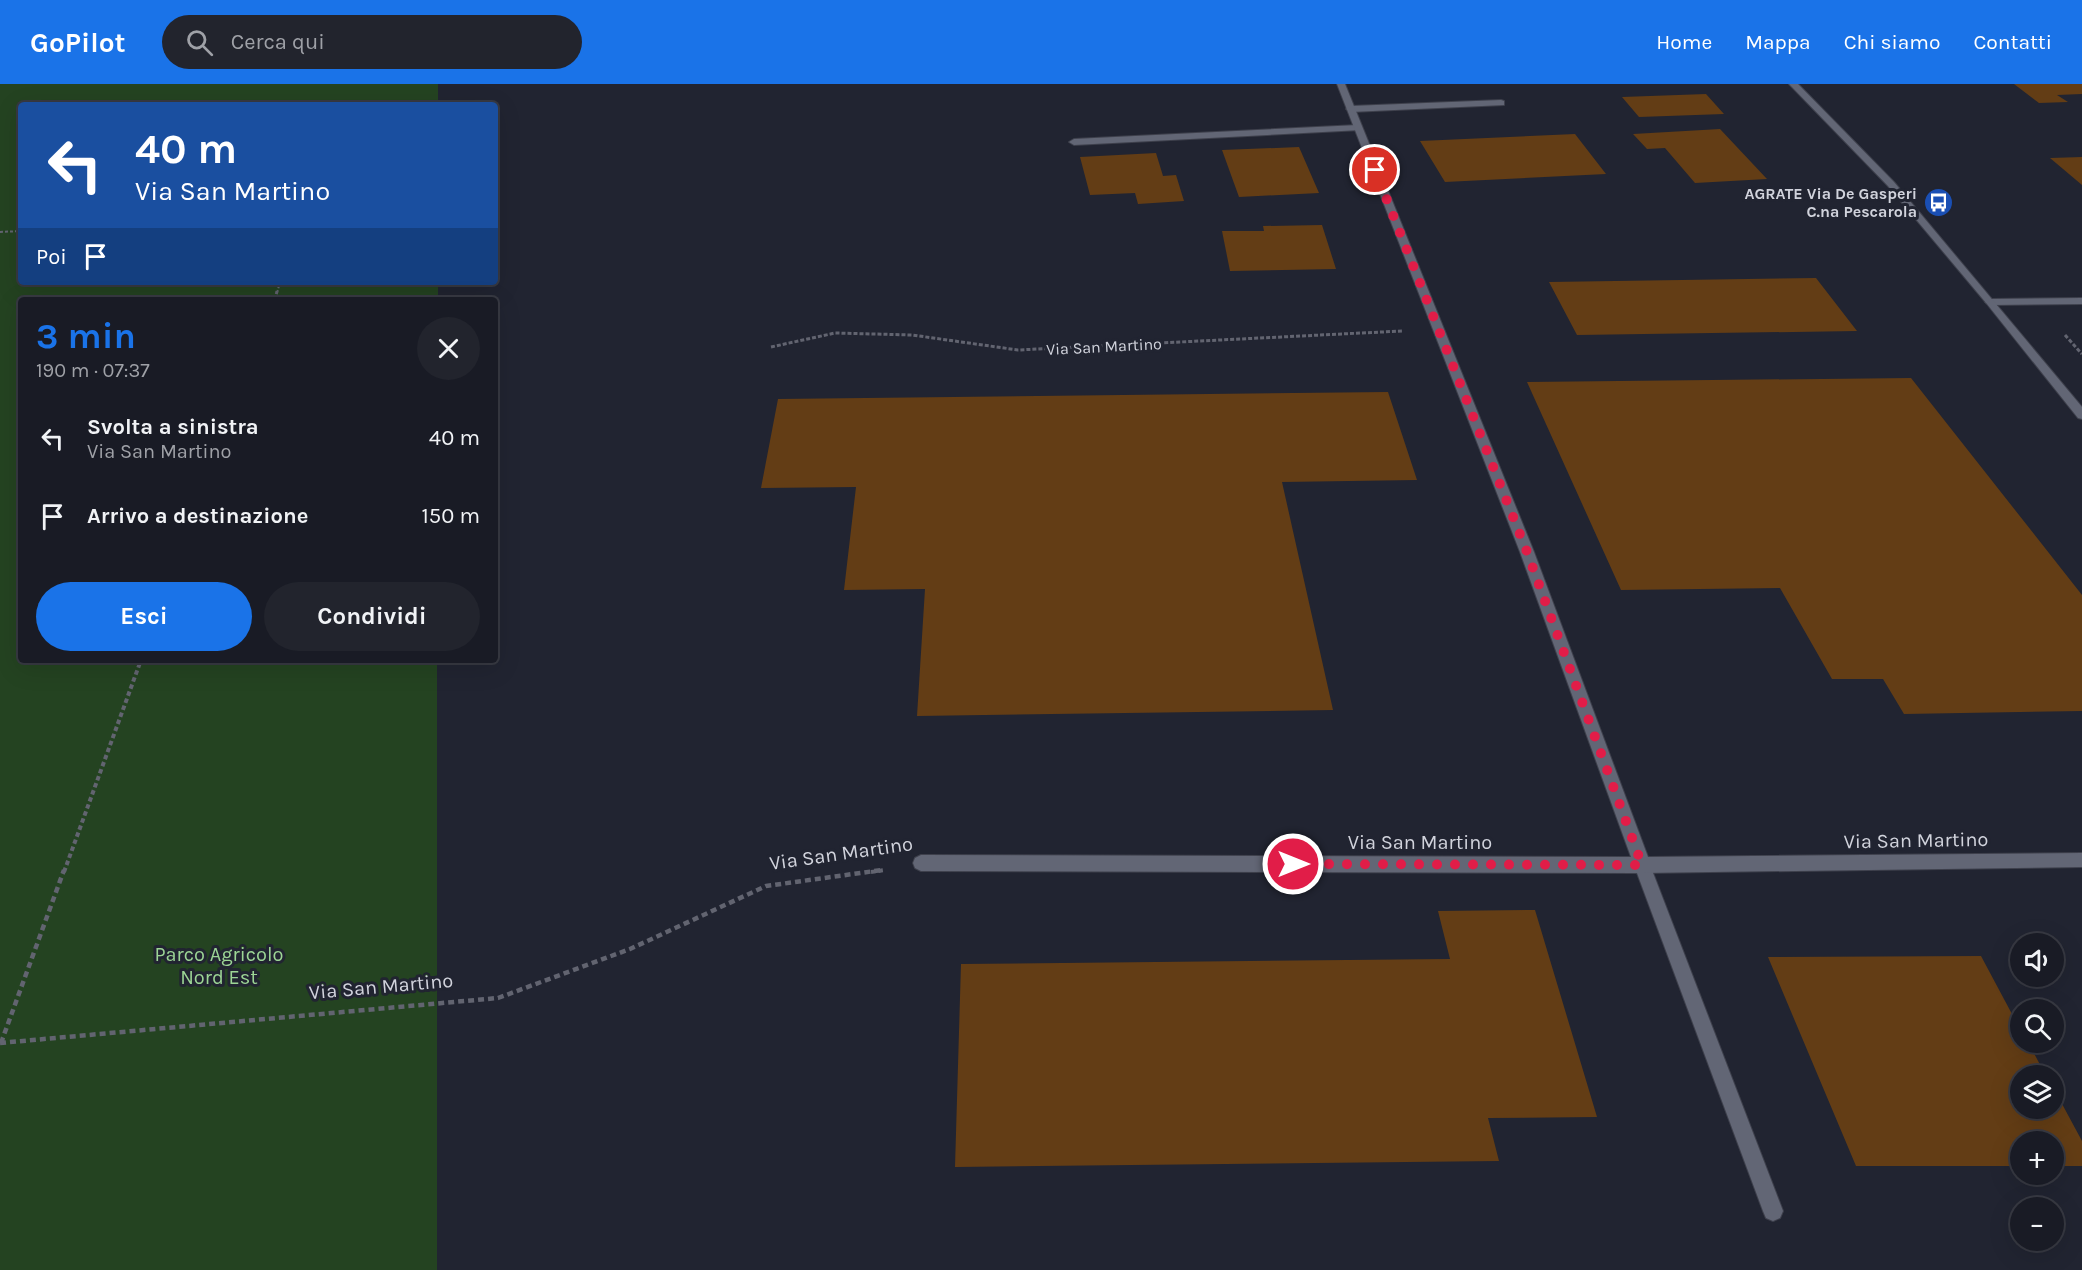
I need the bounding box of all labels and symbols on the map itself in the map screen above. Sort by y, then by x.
pin [1349,144,1400,195]
place label: AGRATE Via De Gasperi C.na Pescarola [1744,184,1917,221]
bus stop icon: AGRATE Via De Gasperi C.na Pescarola [1922,186,1954,218]
street label: Via San Martino [1046,334,1162,359]
street label: Via San Martino [1844,828,1988,853]
street label: Via San Martino [1348,831,1492,854]
street label: Via San Martino [768,832,914,875]
position arrow [1261,832,1325,896]
park label: Parco Agricolo Nord Est [154,943,284,989]
street label: Via San Martino [308,969,454,1004]

